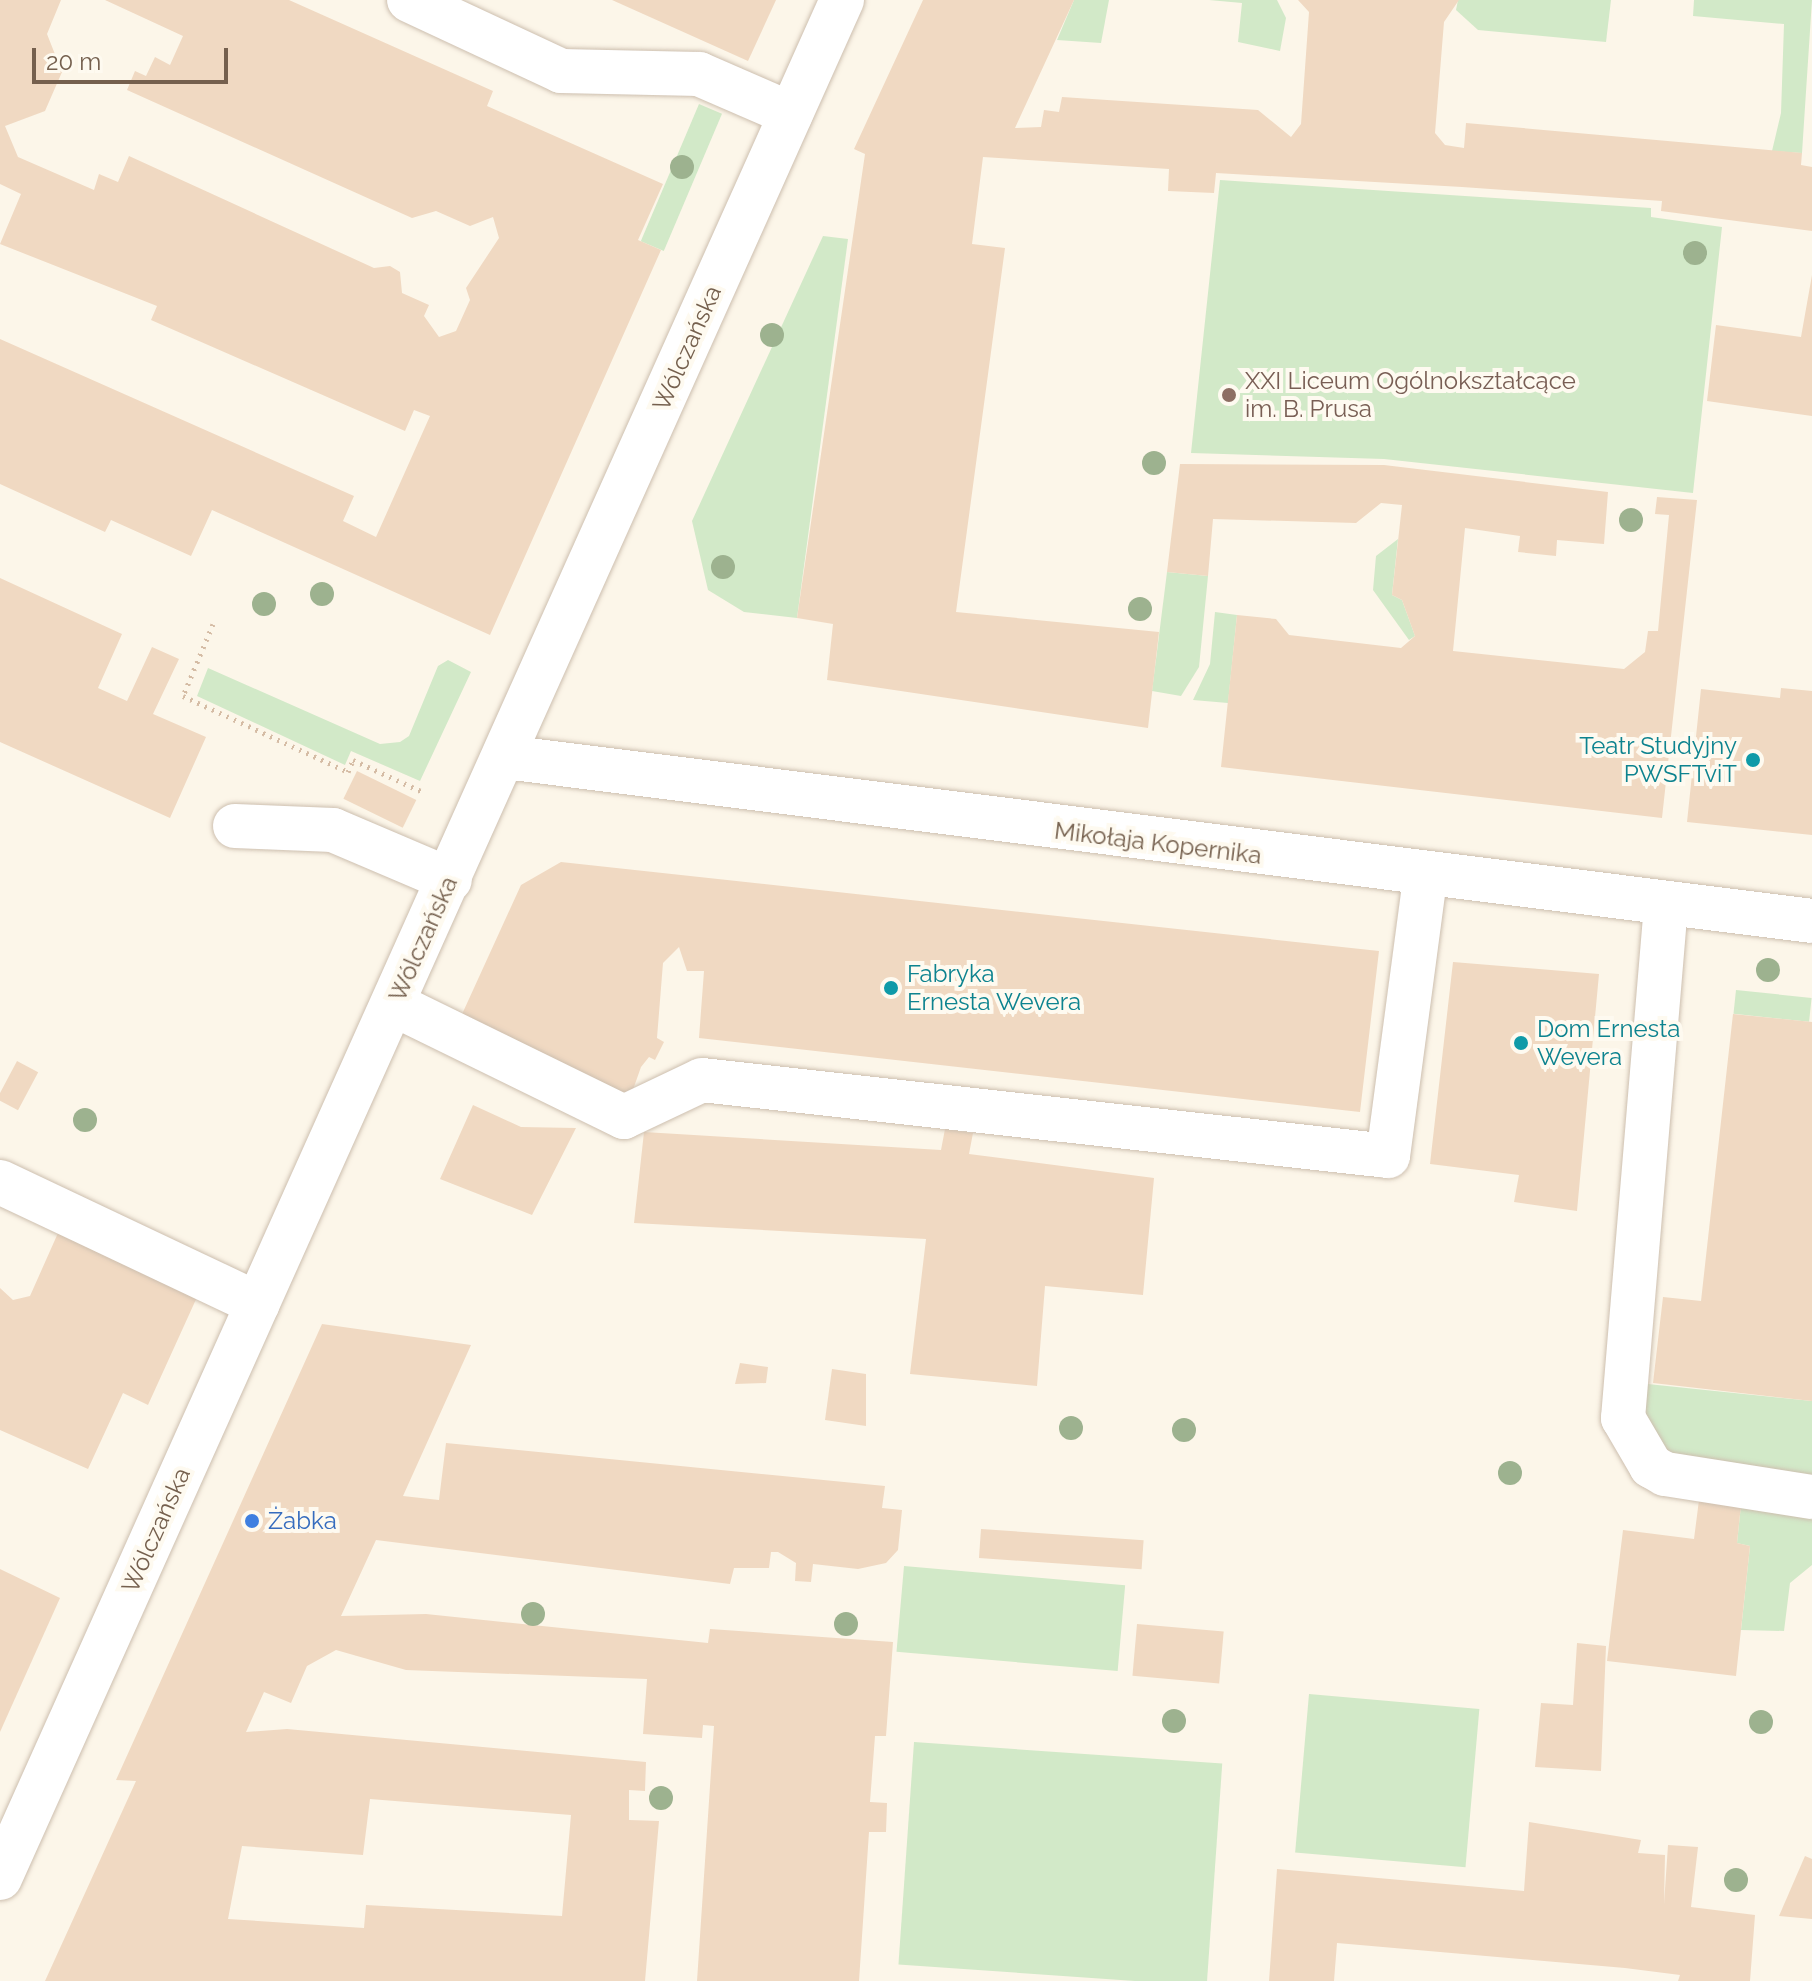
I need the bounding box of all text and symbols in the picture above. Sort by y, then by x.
scale bar [36,32,232,82]
text: 20 m [46,47,101,76]
street label: Wólczańska [647,281,727,415]
place label: XXI Liceum Ogólnokształcące im. B. Prusa [1245,367,1576,423]
marker: XXI Liceum Ogólnokształcące im. B. Prusa [1220,386,1238,404]
place label: Teatr Studyjny PWSFTviT [1579,732,1737,788]
marker: Teatr Studyjny PWSFTviT [1744,751,1762,769]
street label: Mikołaja Kopernika [1053,816,1263,870]
street label: Wólczańska [383,872,463,1006]
place label: Fabryka Ernesta Wevera [907,960,1082,1016]
marker: Fabryka Ernesta Wevera [882,979,900,997]
place label: Dom Ernesta Wevera [1537,1015,1680,1071]
marker: Dom Ernesta Wevera [1512,1034,1530,1052]
street label: Wólczańska [116,1463,196,1597]
place label: Żabka [268,1507,337,1535]
marker: Żabka [243,1512,261,1530]

